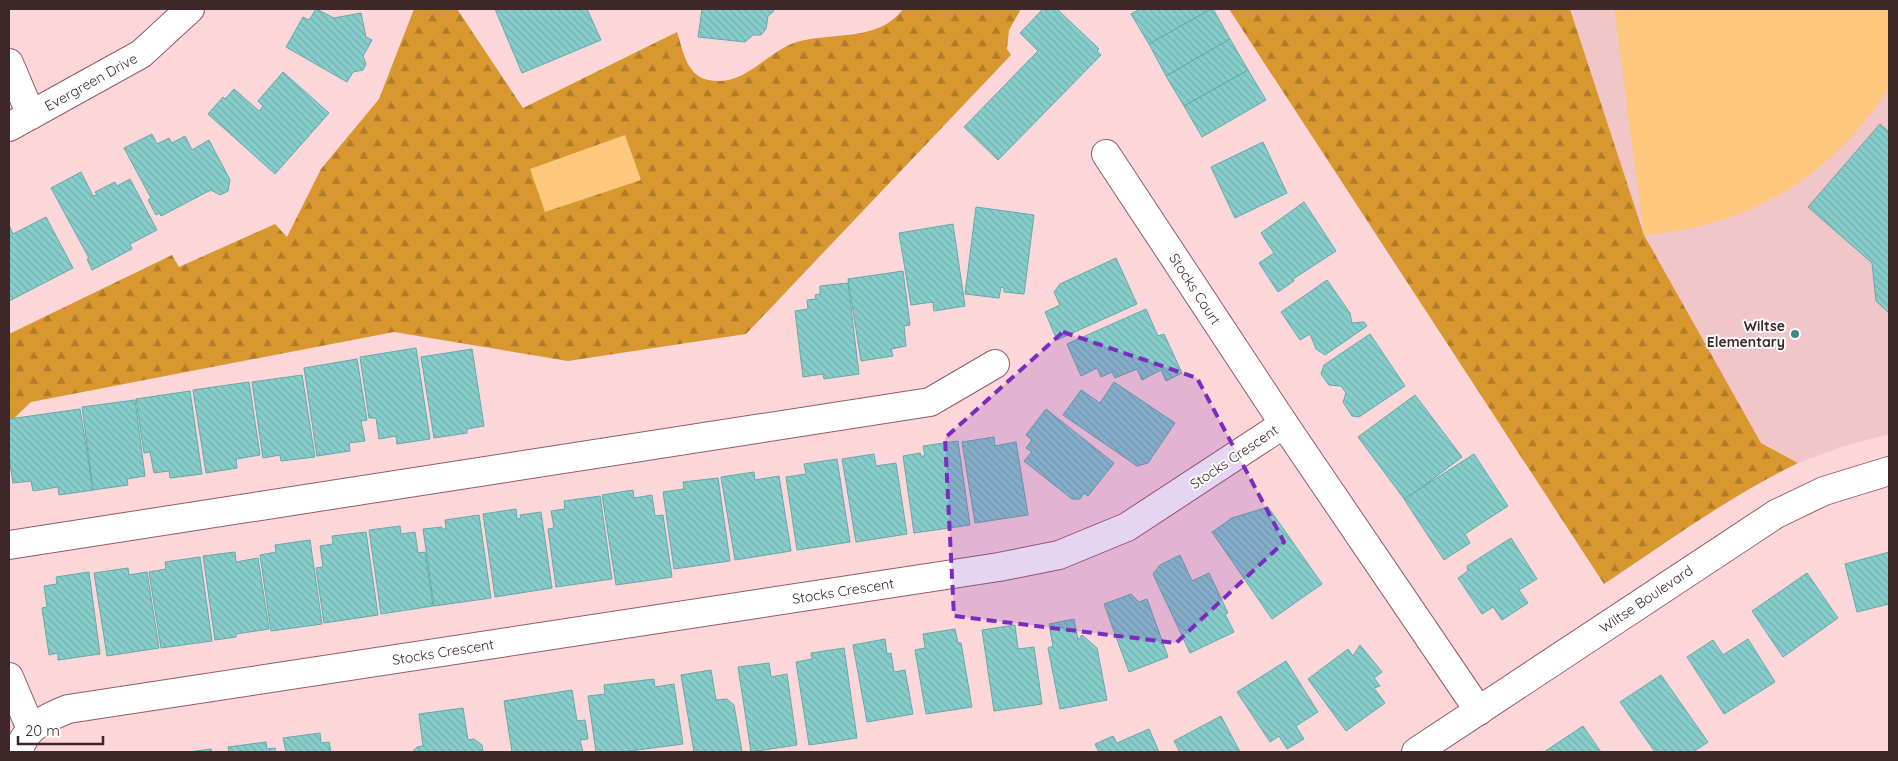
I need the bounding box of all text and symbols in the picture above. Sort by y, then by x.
street label: Evergreen Drive [41,49,141,115]
street label: Stocks Court [1165,250,1225,328]
place label: Wiltse Elementary [1707,317,1785,351]
marker: Wiltse Elementary [1789,328,1801,340]
street label: Stocks Crescent [1186,421,1282,493]
street label: Wiltse Boulevard [1596,561,1696,637]
street label: Stocks Crescent [791,574,895,608]
street label: Stocks Crescent [391,635,495,669]
scale bar [18,714,102,746]
text: 20 m [25,721,60,740]

